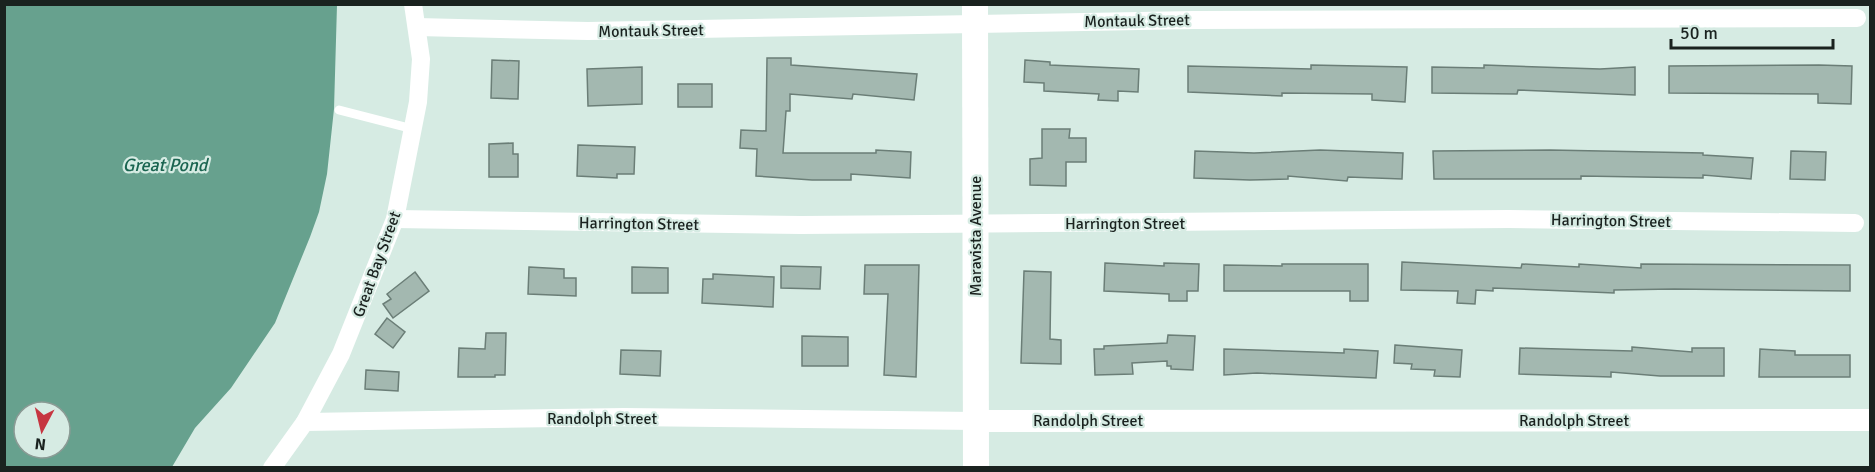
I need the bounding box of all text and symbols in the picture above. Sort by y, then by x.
street label: Montauk Street [1084,10,1190,32]
scale bar [1671,12,1833,50]
street label: Montauk Street [598,20,704,42]
text: 50 m [1680,22,1718,44]
water label: Great Pond [123,154,210,176]
street label: Maravista Avenue [966,176,986,296]
street label: Great Bay Street [349,208,405,320]
street label: Harrington Street [1551,210,1672,232]
street label: Harrington Street [579,213,700,235]
street label: Harrington Street [1065,214,1185,234]
north arrow [12,400,72,460]
street label: Randolph Street [547,409,658,429]
street label: Randolph Street [1033,411,1144,431]
street label: Randolph Street [1519,411,1630,431]
text: N [34,433,47,454]

